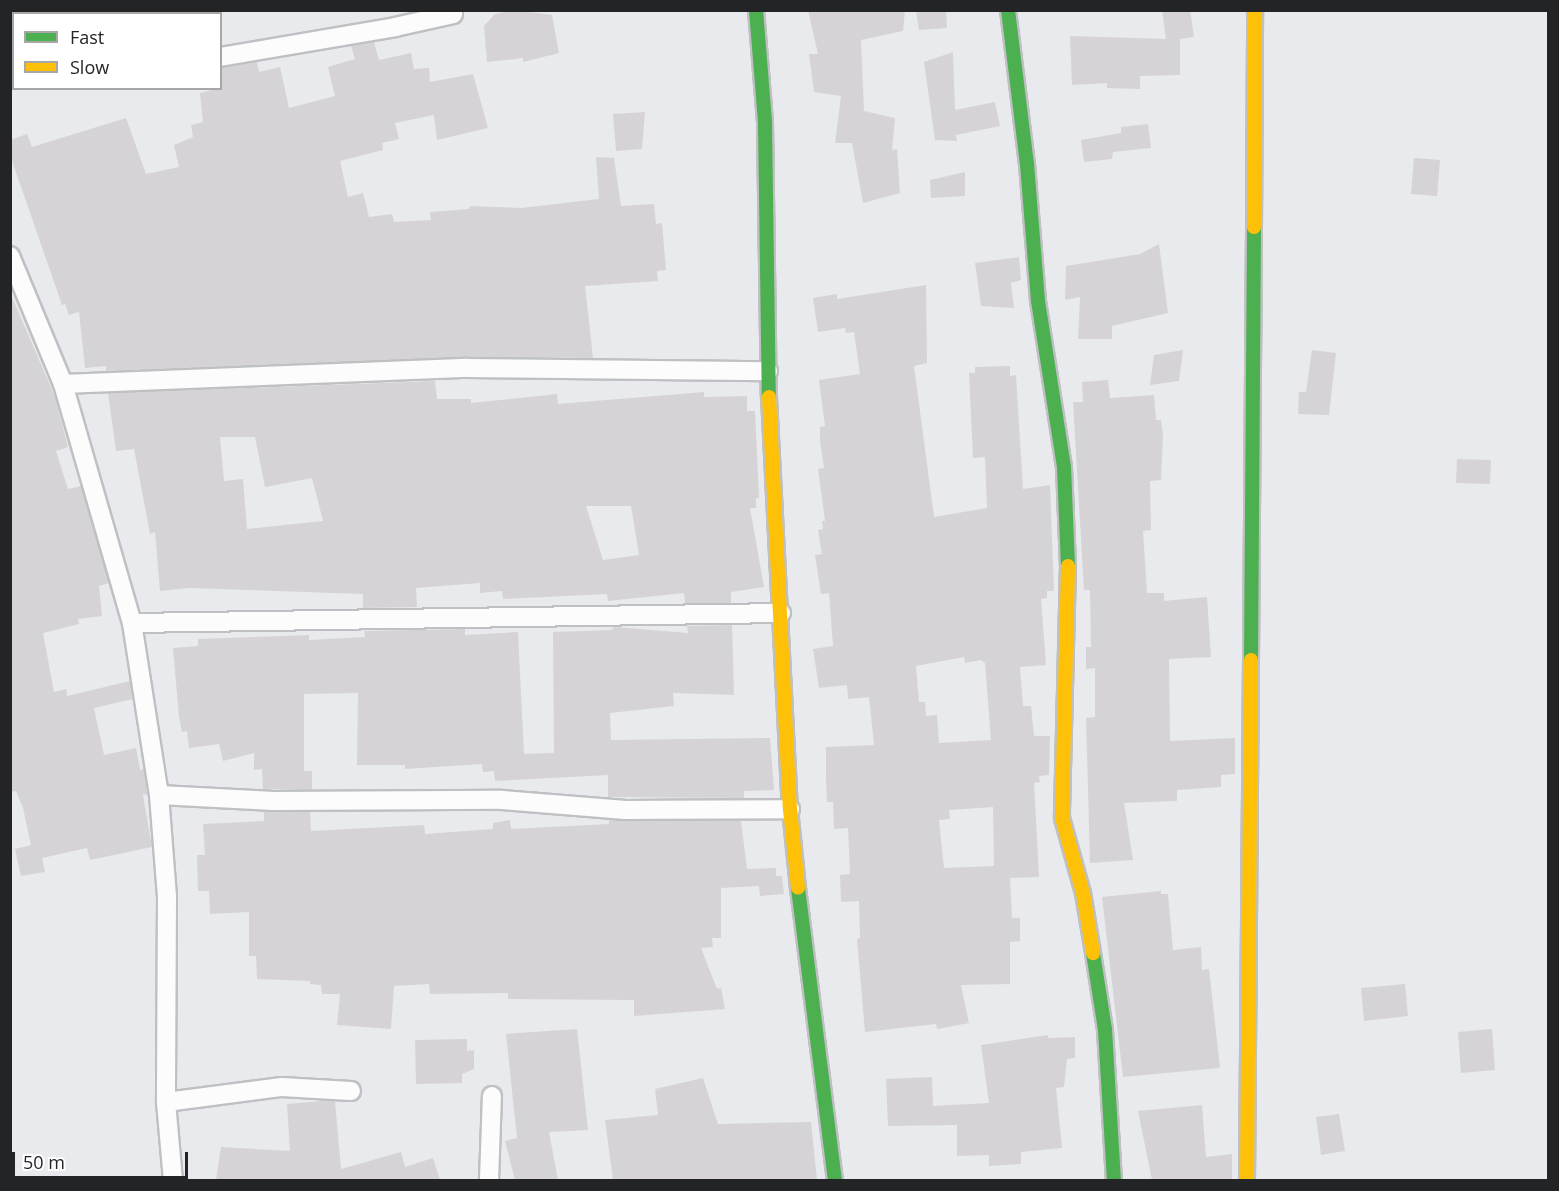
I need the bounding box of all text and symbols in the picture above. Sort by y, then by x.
legend [12,12,222,90]
text: Fast [70,25,104,49]
text: Slow [70,55,109,79]
scale bar [15,1140,190,1178]
text: 50 m [23,1150,65,1174]

